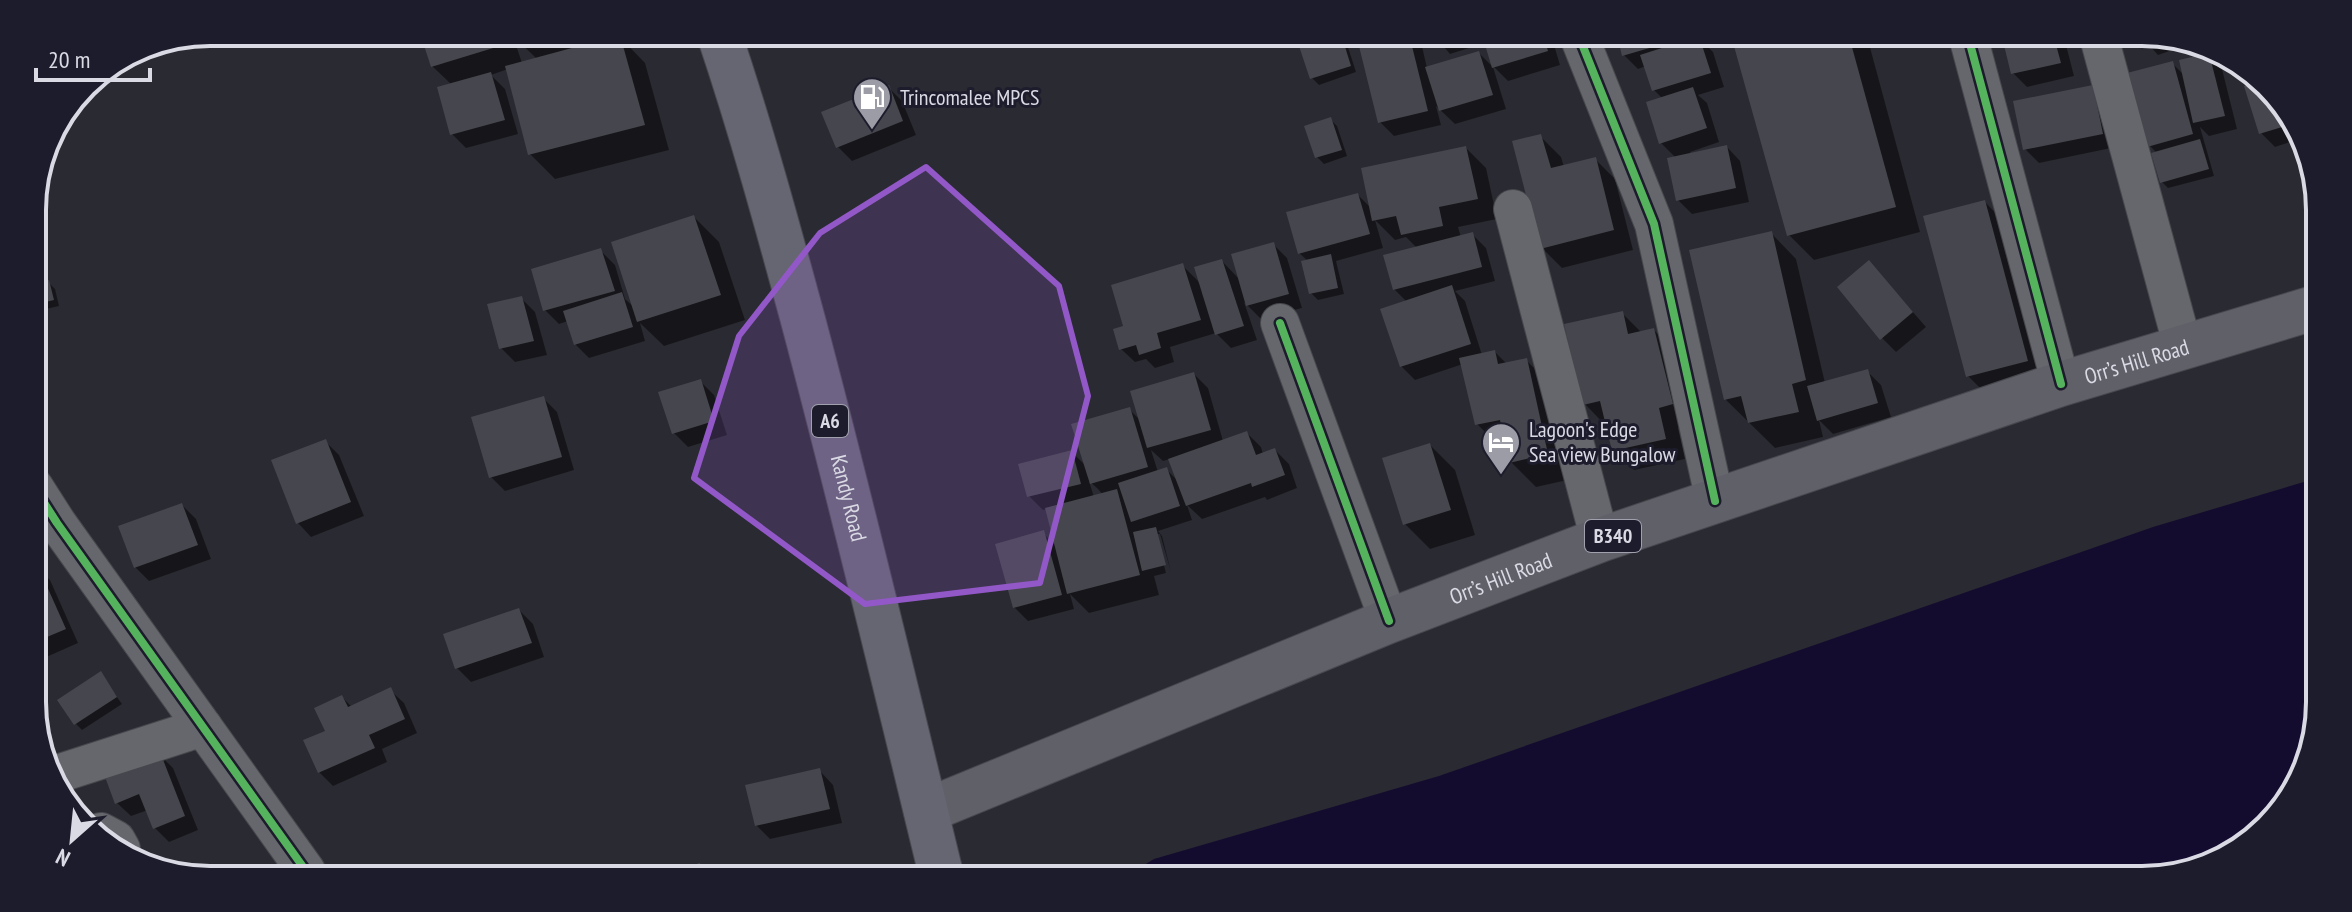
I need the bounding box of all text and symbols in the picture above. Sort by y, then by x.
scale bar [36,32,150,82]
text: 20 m [48,44,90,75]
fuel station icon: Trincomalee MPCS [851,76,893,131]
place label: Trincomalee MPCS [900,83,1039,111]
street label: Orr’s Hill Road [2081,332,2192,390]
road number: A6 [812,405,848,437]
place label: Lagoon's Edge Sea view Bungalow [1529,415,1676,468]
hotel icon: Lagoon's Edge Sea view Bungalow [1480,421,1522,476]
street label: Kandy Road [825,452,873,544]
road number: B340 [1585,520,1641,552]
street label: Orr’s Hill Road [1445,546,1556,611]
north arrow [32,800,112,880]
text: N [51,843,75,873]

